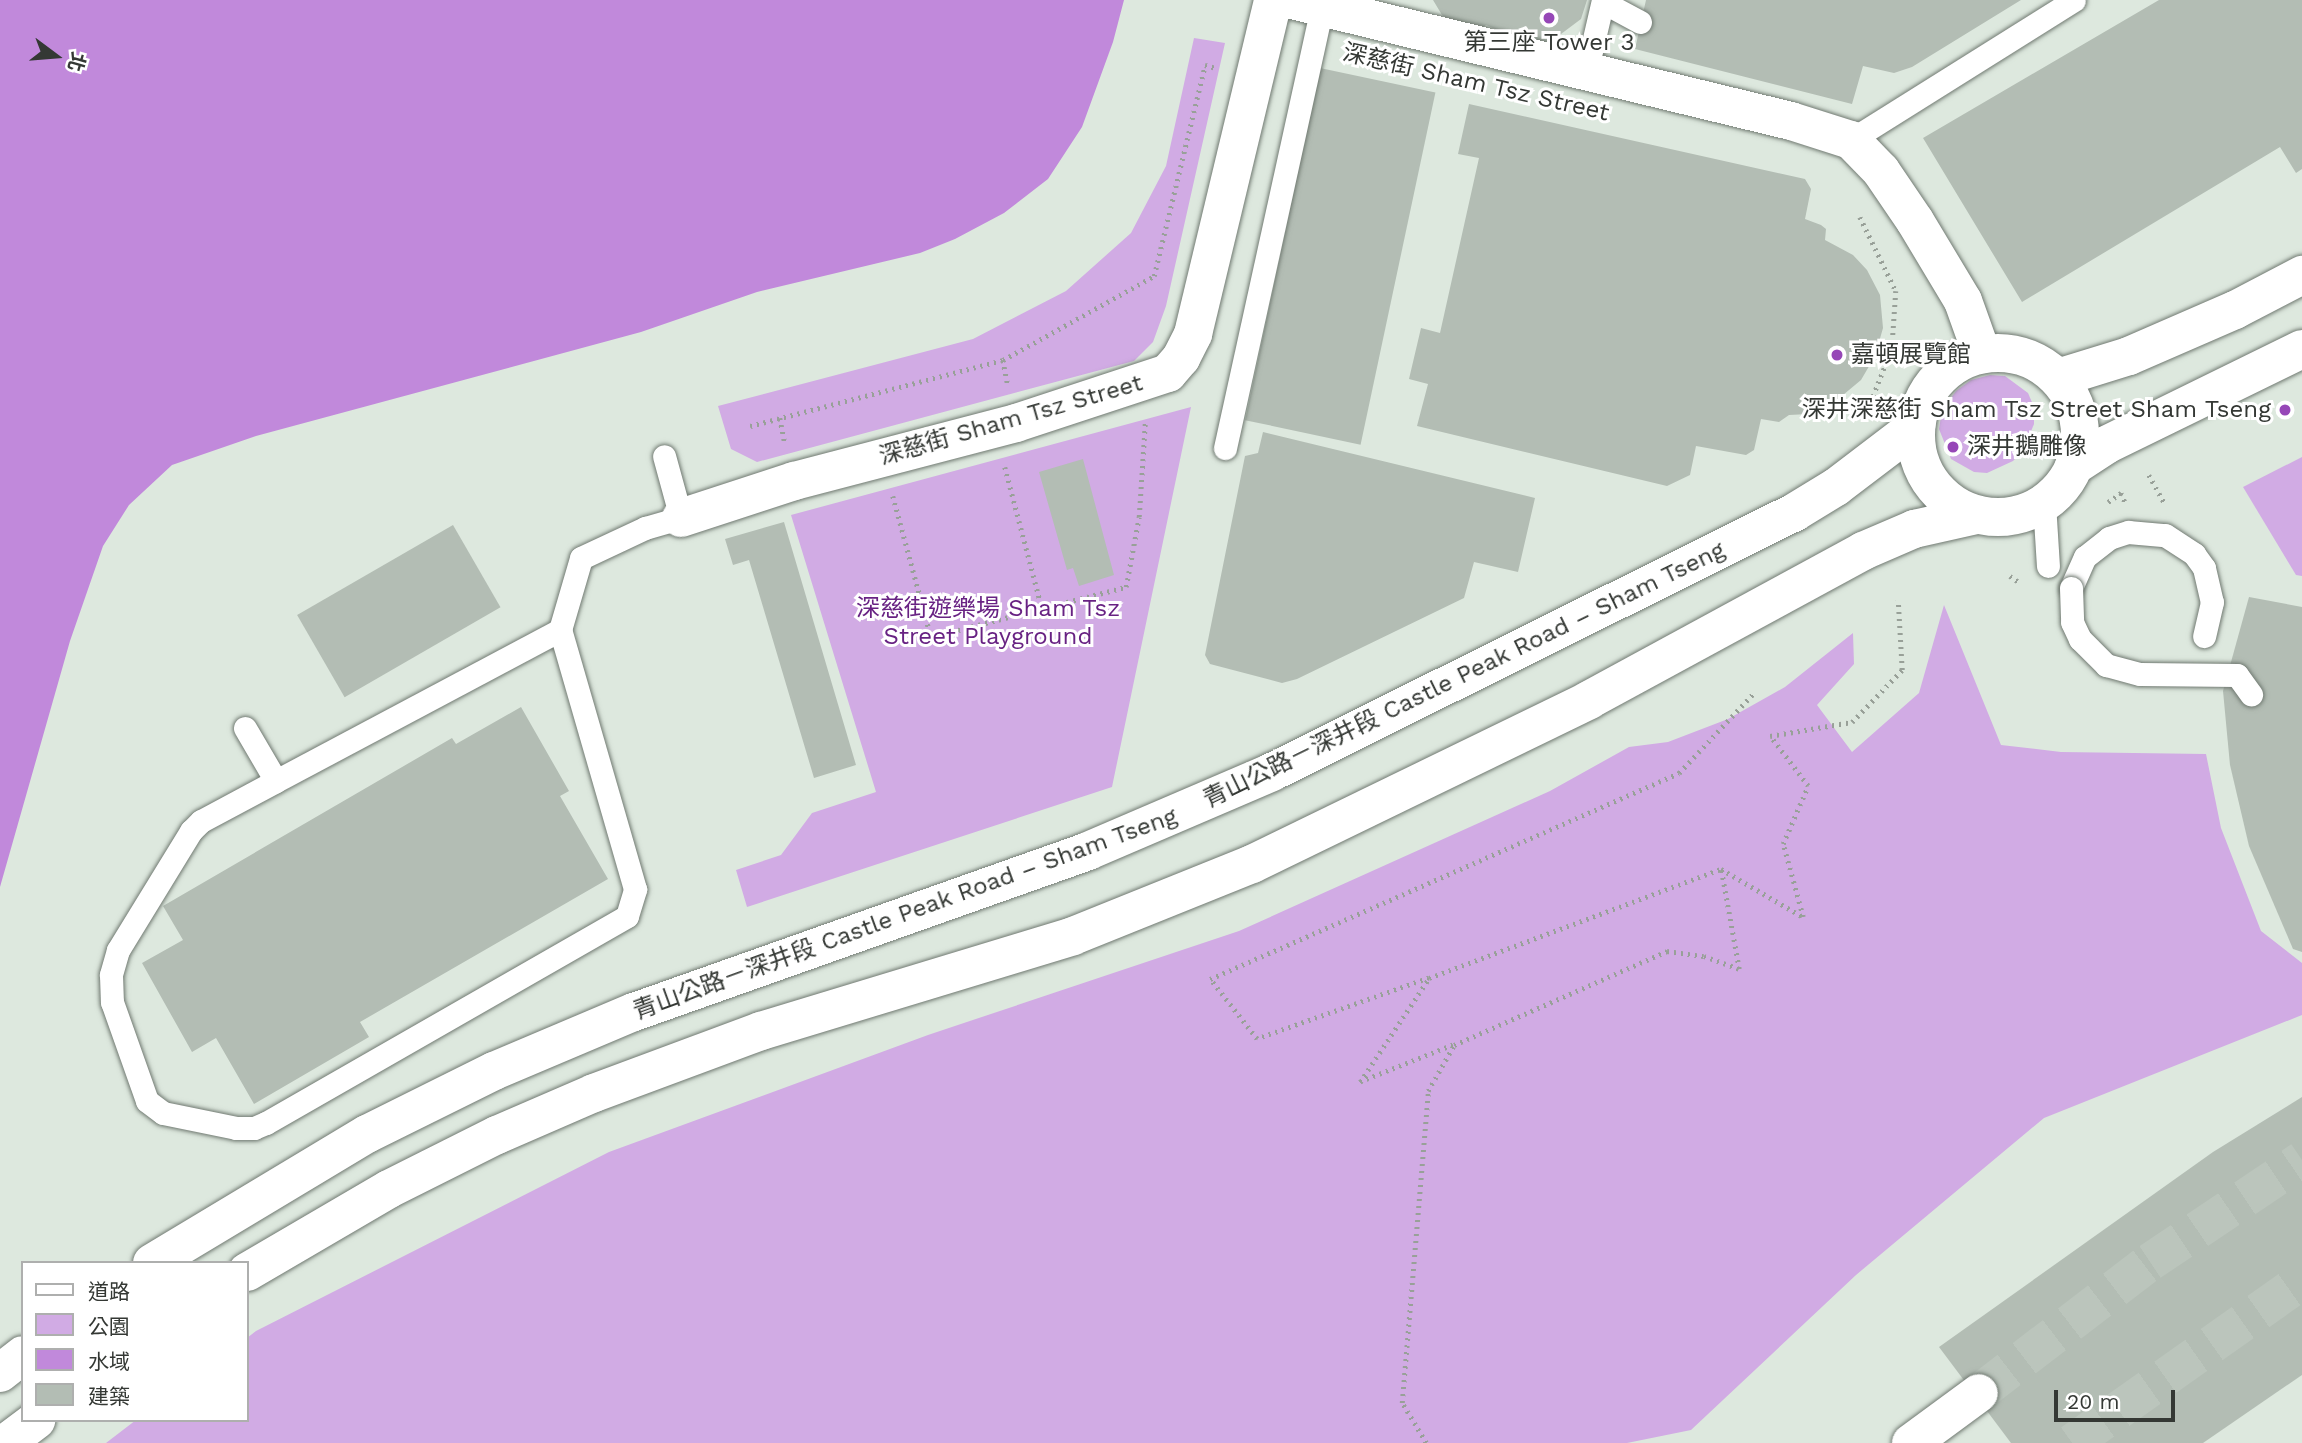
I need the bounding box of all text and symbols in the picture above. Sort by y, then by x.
marker: 第三座 Tower 3 [1541,10,1557,26]
north arrow [21,21,91,91]
place label: 第三座 Tower 3 [1463,29,1635,57]
street label: 深慈街 Sham Tsz Street [1340,38,1612,128]
text: 北 [63,50,90,74]
place label: 嘉頓展覽館 [1851,341,1971,369]
marker: 嘉頓展覽館 [1829,347,1845,363]
street label: 深慈街 Sham Tsz Street [876,369,1146,471]
place label: 深井深慈街 Sham Tsz Street Sham Tseng [1800,396,2271,424]
marker: 深井深慈街 Sham Tsz Street Sham Tseng [2277,402,2293,418]
place label: 深井鵝雕像 [1967,433,2087,461]
marker: 深井鵝雕像 [1945,439,1961,455]
street label: 青山公路－深井段 Castle Peak Road – Sham Tseng [1198,535,1730,815]
park label: 深慈街遊樂場 Sham Tsz Street Playground [856,595,1120,651]
street label: 青山公路－深井段 Castle Peak Road – Sham Tseng [628,802,1182,1026]
legend [21,1261,248,1422]
text: 道路 [88,1279,130,1304]
text: 公園 [88,1314,130,1339]
text: 水域 [88,1349,130,1374]
scale bar [2057,1376,2178,1420]
text: 建築 [88,1384,130,1409]
text: 20 m [2067,1389,2119,1414]

